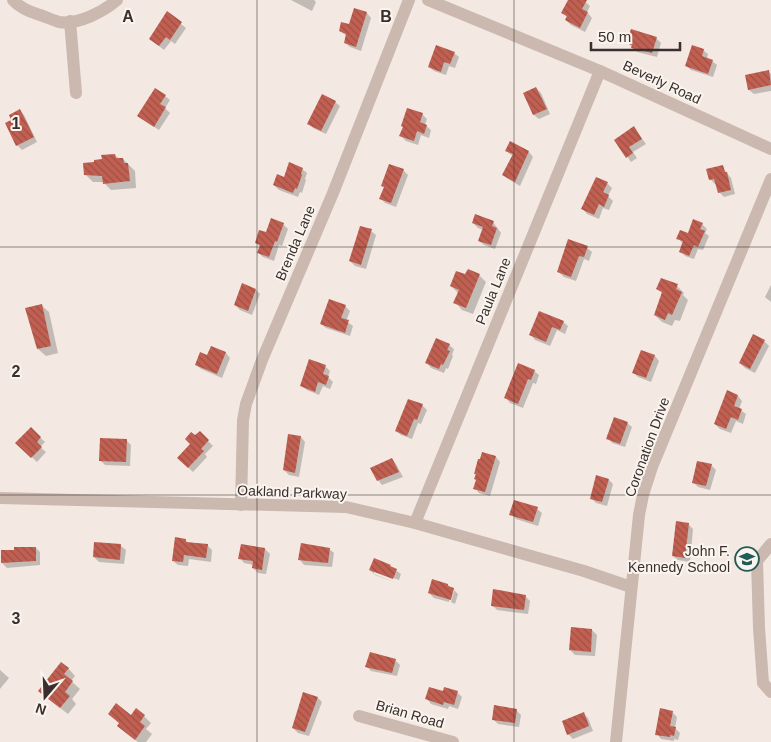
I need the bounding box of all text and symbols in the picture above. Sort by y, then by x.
text: A [122,8,134,25]
text: B [380,8,392,25]
scale bar [591,20,680,52]
text: 50 m [598,28,631,45]
street label: Beverly Road [621,57,703,107]
text: 1 [12,115,21,132]
street label: Brenda Lane [272,203,318,283]
street label: Paula Lane [472,255,514,327]
text: 2 [12,363,21,380]
street label: Coronation Drive [622,395,673,499]
street label: Oakland Parkway [237,482,347,502]
place label: John F. Kennedy School [628,543,730,575]
school or university icon: John F. Kennedy School [734,546,760,572]
text: 3 [12,610,21,627]
north arrow [20,672,70,722]
street label: Brian Road [374,697,446,731]
text: N [33,700,48,719]

